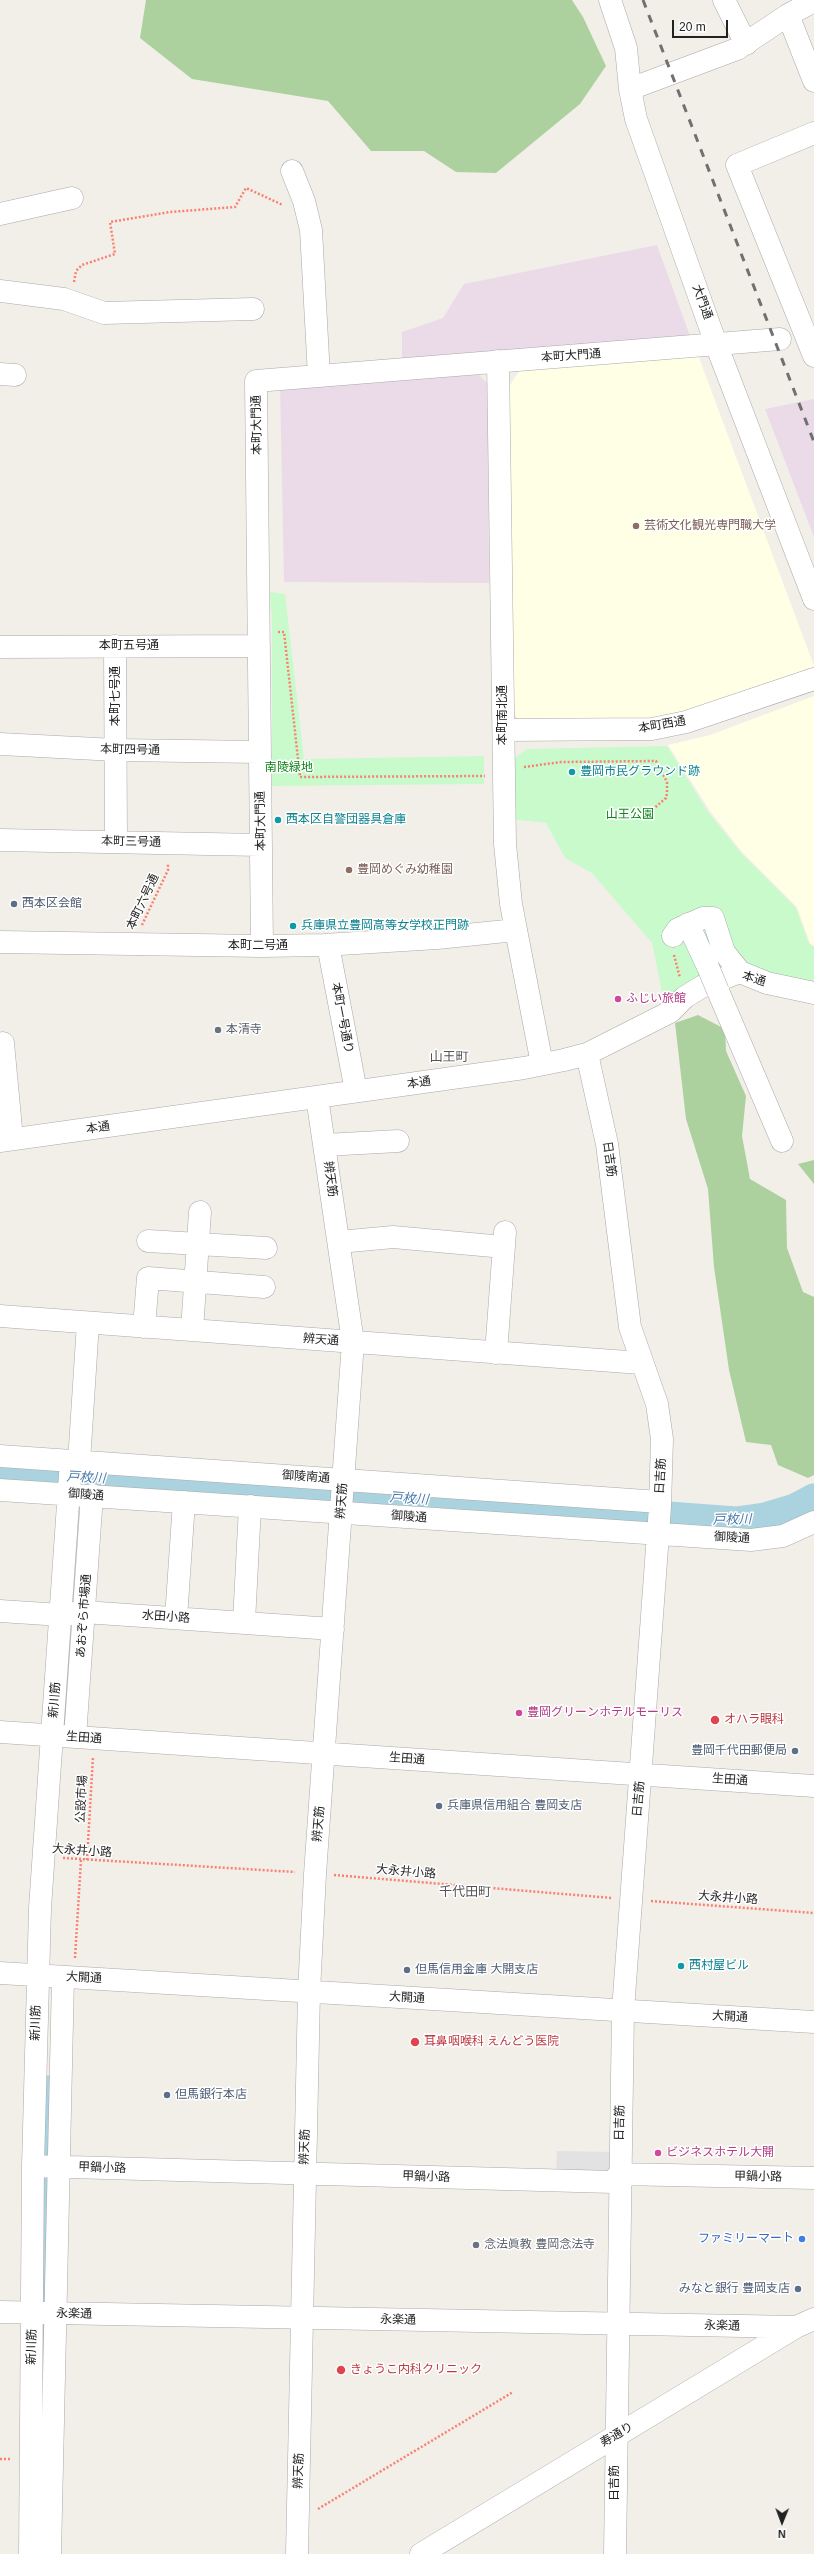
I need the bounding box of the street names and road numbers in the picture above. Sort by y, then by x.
street label: 大門通 [689,283,715,321]
street label: 本町大門通 [541,347,601,365]
street label: 本町大門通 [249,395,265,455]
street label: 本町五号通 [99,639,159,653]
street label: 本町七号通 [109,666,123,726]
street label: 本町南北通 [496,685,510,745]
street label: 本町西通 [637,714,687,736]
street label: 本町四号通 [100,742,160,758]
street label: 本町大門通 [253,791,269,851]
street label: 本町三号通 [101,834,161,850]
street label: 本町六号通 [124,872,162,932]
street label: 本町二号通 [228,939,288,953]
street label: 本通 [740,969,768,989]
street label: 本町一号通り [328,981,356,1055]
street label: 本通 [406,1074,432,1092]
street label: 本通 [85,1119,111,1137]
street label: 日吉筋 [599,1140,619,1178]
street label: 辨天筋 [320,1160,340,1198]
street label: 辨天通 [303,1332,339,1348]
street label: 日吉筋 [653,1458,669,1494]
street label: 御陵南通 [282,1468,330,1486]
street label: 辨天筋 [334,1483,350,1519]
street label: 御陵通 [68,1487,104,1503]
street label: 御陵通 [391,1509,427,1525]
street label: 御陵通 [714,1530,750,1546]
street label: あおぞら市場通 [74,1574,94,1658]
street label: 水田小路 [142,1608,190,1626]
street label: 新川筋 [47,1682,63,1718]
street label: 生田通 [66,1730,102,1746]
street label: 生田通 [389,1751,425,1767]
street label: 生田通 [712,1772,748,1788]
street label: 公設市場 [74,1775,90,1823]
street label: 日吉筋 [630,1780,648,1818]
street label: 辨天筋 [310,1805,328,1843]
street label: 大永井小路 [52,1842,112,1860]
street label: 大永井小路 [375,1862,437,1882]
street label: 大永井小路 [698,1889,758,1907]
street label: 大開通 [66,1970,102,1986]
street label: 大開通 [389,1990,425,2006]
street label: 新川筋 [28,2005,44,2041]
street label: 大開通 [712,2009,748,2025]
street label: 日吉筋 [612,2105,628,2141]
street label: 辨天筋 [297,2129,313,2165]
street label: 甲鍋小路 [78,2160,126,2176]
street label: 甲鍋小路 [402,2169,450,2185]
street label: 甲鍋小路 [734,2169,782,2185]
street label: 永楽通 [56,2306,92,2322]
street label: 永楽通 [380,2312,416,2328]
street label: 永楽通 [704,2318,740,2334]
street label: 新川筋 [24,2329,40,2365]
street label: 寿通り [598,2420,636,2450]
street label: 辨天筋 [291,2453,307,2489]
street label: 日吉筋 [608,2465,622,2501]

